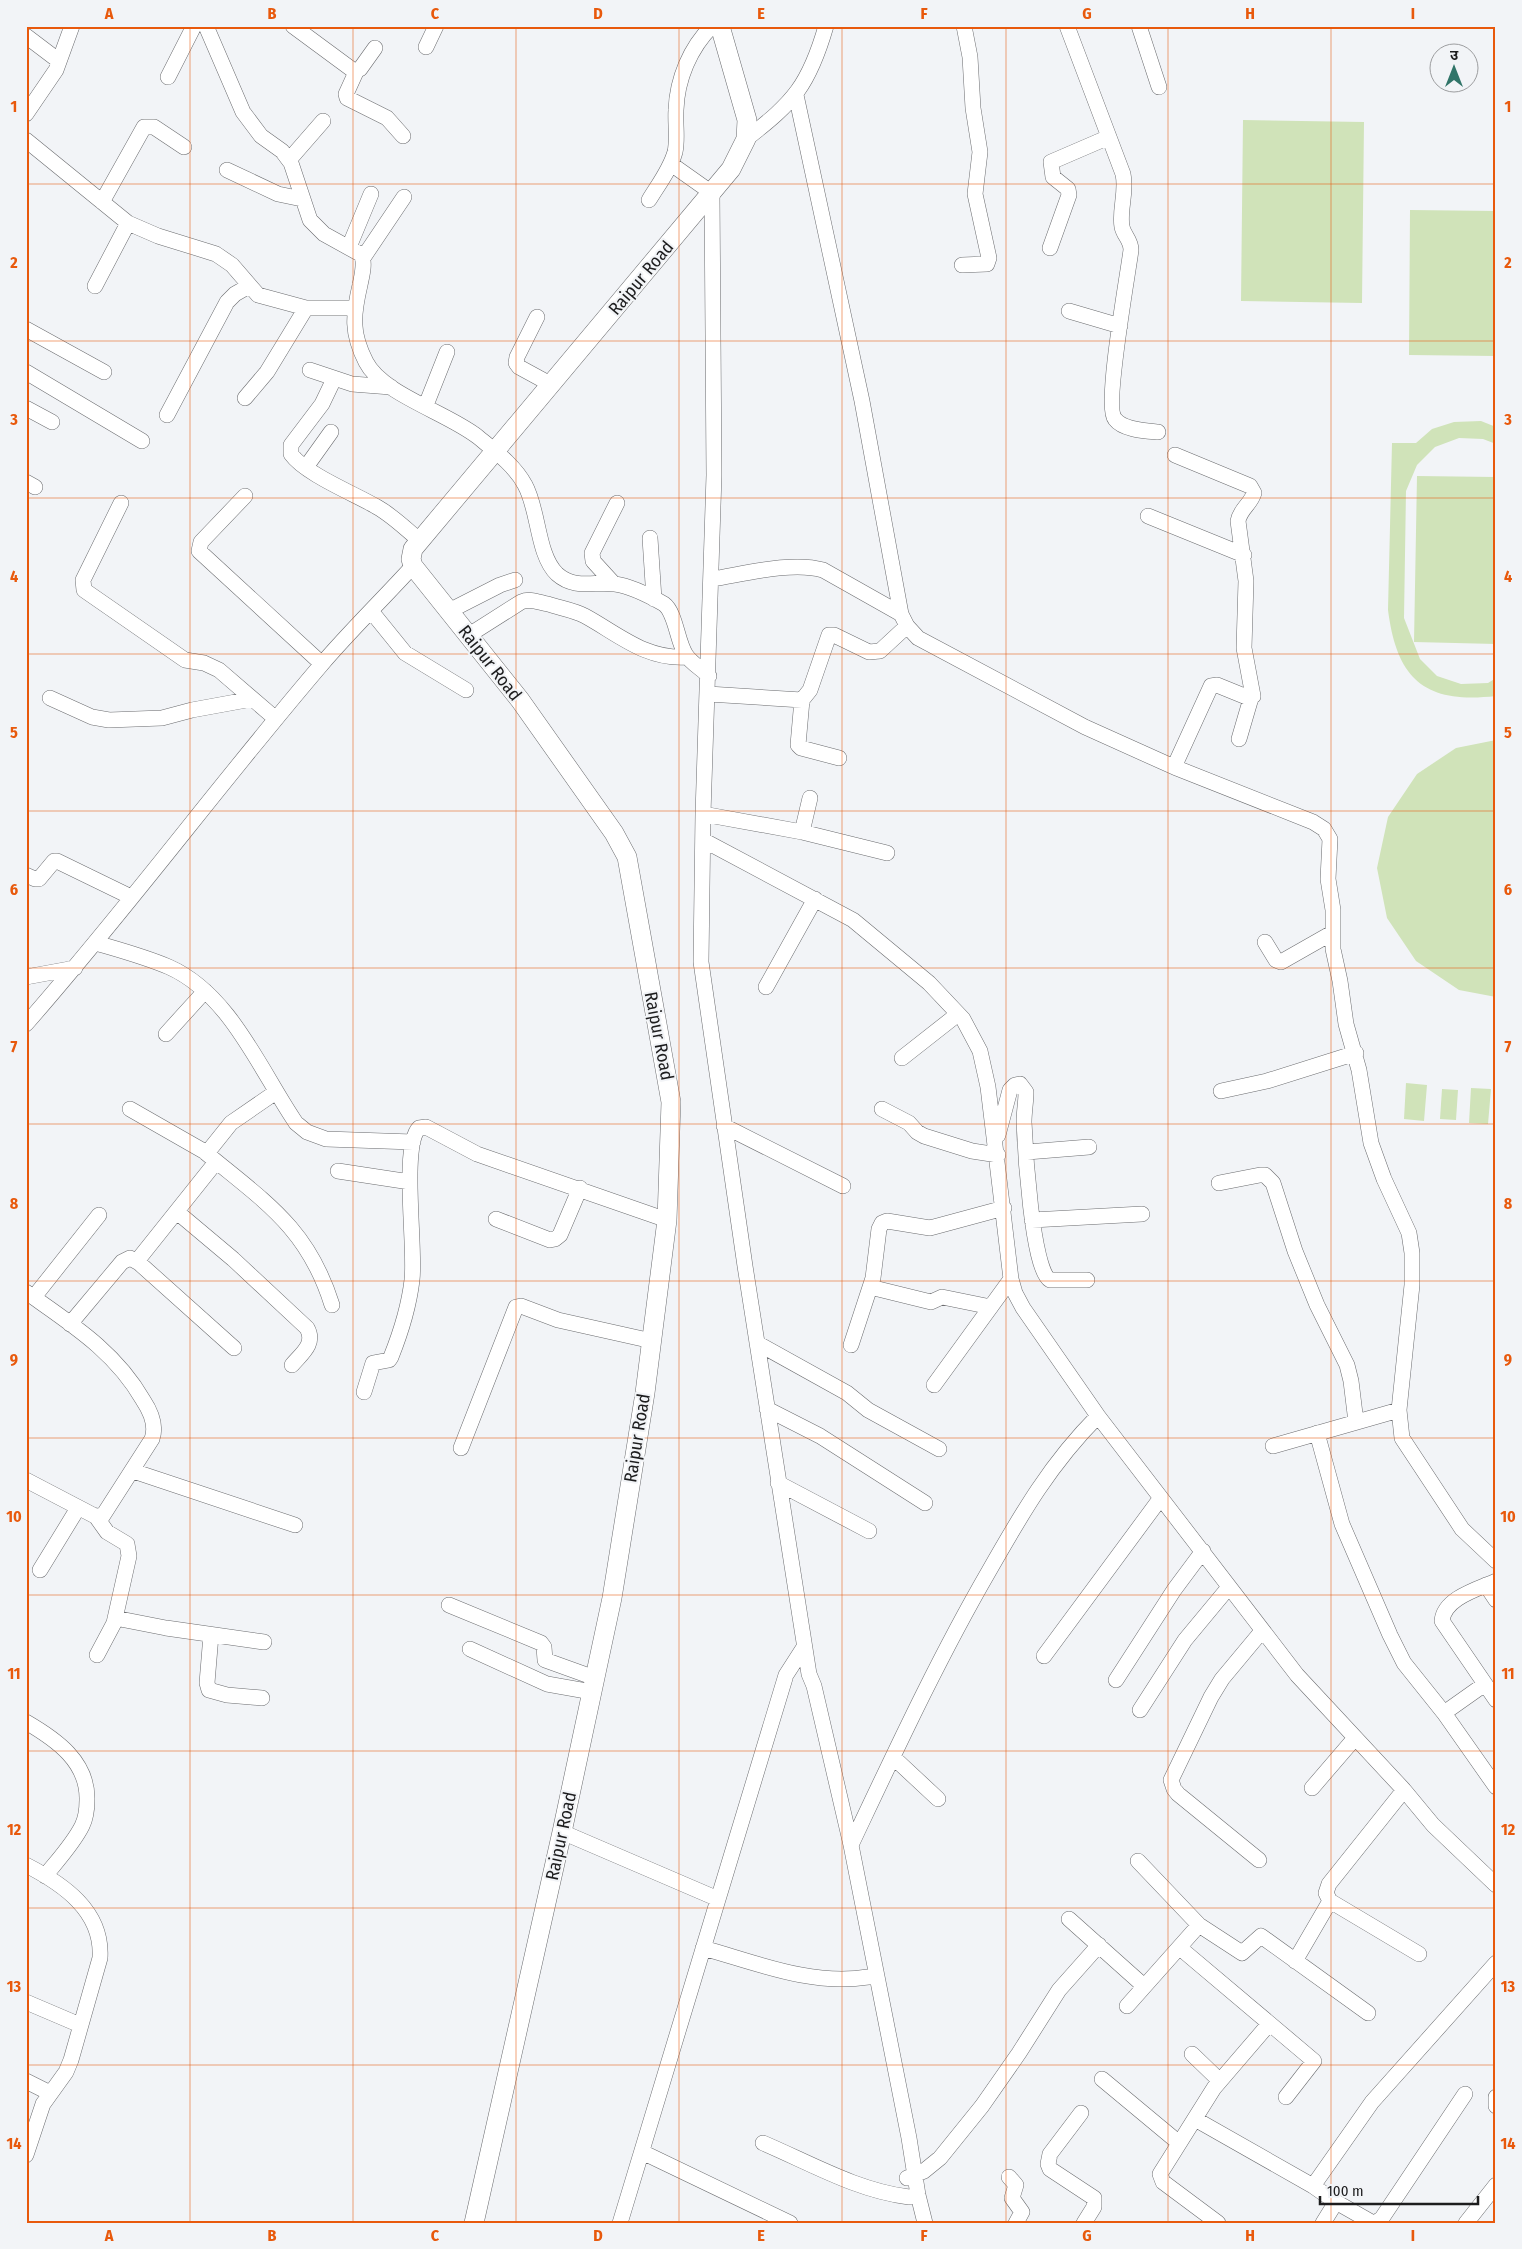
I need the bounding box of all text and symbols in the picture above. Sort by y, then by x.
text: A [104,4,114,23]
text: B [268,4,277,23]
text: C [431,4,440,23]
text: D [593,4,603,23]
text: E [757,4,765,23]
text: F [920,4,928,23]
text: G [1082,4,1092,23]
text: H [1245,4,1255,23]
text: I [1411,4,1415,23]
north arrow [1430,42,1480,92]
text: उ [1450,47,1459,64]
text: 1 [11,97,17,116]
text: 1 [1505,97,1511,116]
street label: Raipur Road [604,237,678,319]
text: 2 [9,253,18,272]
text: 2 [1503,253,1512,272]
text: 3 [9,410,18,429]
text: 3 [1503,410,1512,429]
text: 4 [10,567,18,586]
text: 4 [1504,567,1512,586]
street label: Raipur Road [454,621,526,705]
text: 5 [10,723,18,742]
text: 5 [1504,723,1512,742]
text: 6 [10,880,18,899]
text: 6 [1504,880,1512,899]
street label: Raipur Road [640,990,678,1082]
text: 7 [11,1037,18,1056]
text: 7 [1505,1037,1512,1056]
text: 8 [10,1194,19,1213]
text: 8 [1504,1194,1513,1213]
text: 9 [10,1350,18,1369]
text: 9 [1504,1350,1512,1369]
street label: Raipur Road [619,1392,655,1484]
text: 10 [6,1507,22,1526]
text: 10 [1500,1507,1516,1526]
text: 11 [7,1664,21,1683]
text: 11 [1501,1664,1515,1683]
street label: Raipur Road [541,1790,581,1882]
text: 12 [7,1820,22,1839]
text: 12 [1501,1820,1516,1839]
text: 13 [7,1977,22,1996]
text: 13 [1501,1977,1516,1996]
text: 14 [7,2134,22,2153]
text: 14 [1501,2134,1516,2153]
scale bar [1320,2174,1477,2206]
text: 100 m [1327,2182,1364,2200]
text: A [104,2226,114,2245]
text: B [268,2226,277,2245]
text: C [431,2226,440,2245]
text: D [593,2226,603,2245]
text: E [757,2226,765,2245]
text: F [920,2226,928,2245]
text: G [1082,2226,1092,2245]
text: H [1245,2226,1255,2245]
text: I [1411,2226,1415,2245]

